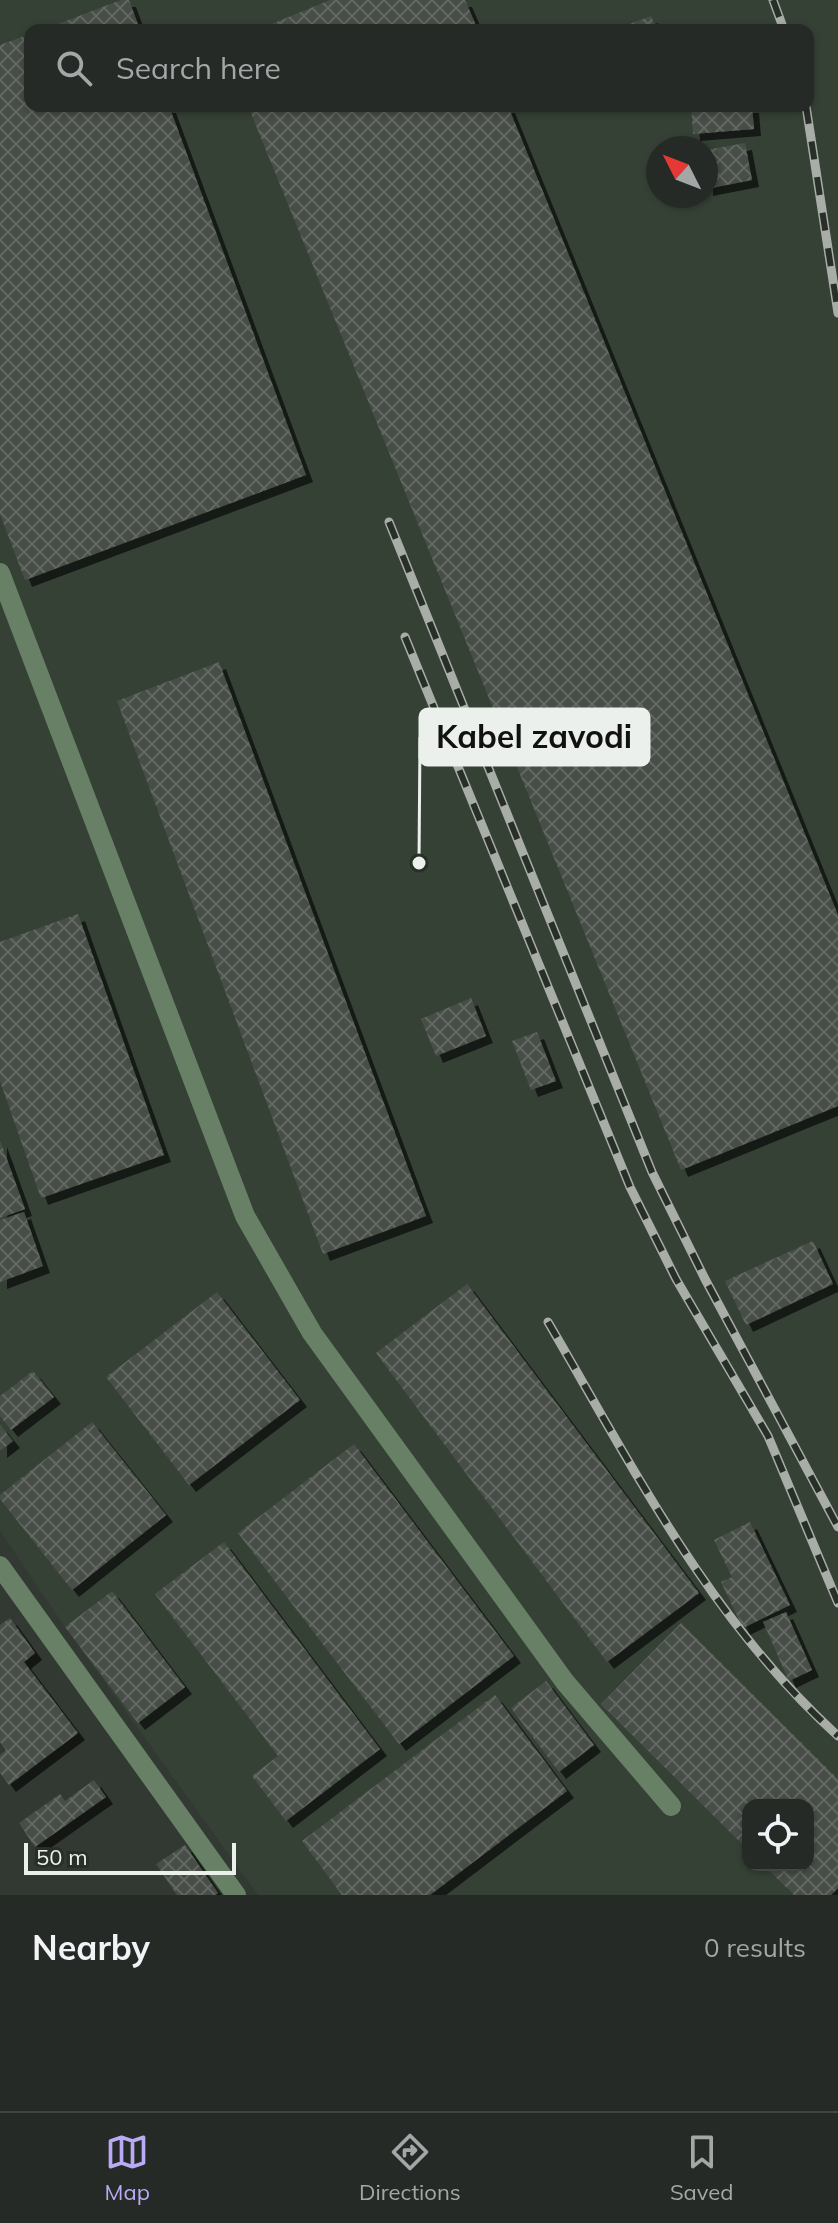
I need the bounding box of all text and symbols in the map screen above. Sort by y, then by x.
search box [24,24,814,112]
icon: search [52,46,96,90]
text: Search here [116,49,281,87]
north arrow [646,136,718,208]
callout: Kabel zavodi [420,709,649,765]
text: Kabel zavodi [436,716,632,756]
map controls [742,1799,814,1871]
button: locate [742,1799,814,1871]
scale bar [24,1839,236,1875]
text: 50 m [36,1843,87,1871]
text: Nearby [32,1926,150,1969]
text: 0 results [704,1931,806,1964]
tab: Map [105,2130,150,2206]
tab: Directions [359,2130,461,2206]
tab: Saved [670,2130,733,2206]

